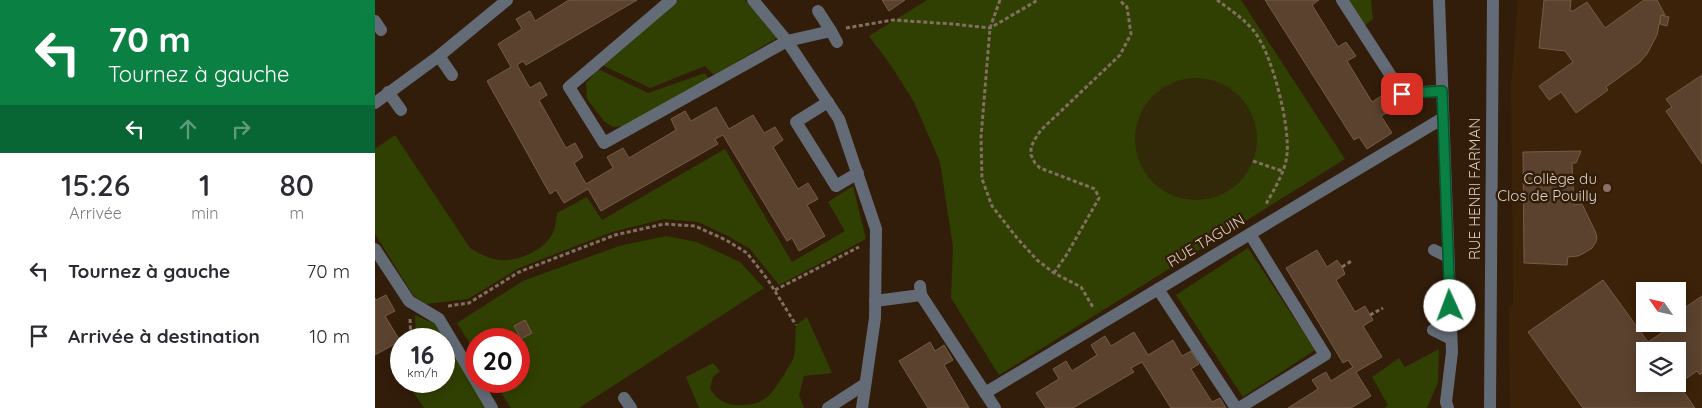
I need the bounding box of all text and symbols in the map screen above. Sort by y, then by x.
text: 70 m [108,17,191,61]
icon: left [25,20,90,85]
text: Tournez à gauche [108,60,290,88]
pin [1381,73,1423,115]
icon: arrive [1388,80,1416,108]
icon: left [121,115,149,143]
icon: ahead [174,115,202,143]
icon: right [227,115,255,143]
street label: RUE HENRI FARMAN [1465,118,1484,260]
text: 15:26 [61,166,130,204]
text: 1 [199,166,211,204]
text: 80 [279,166,314,204]
place label: Collège du Clos de Pouilly [1497,169,1597,205]
marker: Collège du Clos de Pouilly [1601,182,1613,194]
text: Arrivée [69,203,122,223]
text: min [191,203,218,223]
text: m [289,203,304,223]
street label: RUE TAGUIN [1164,210,1248,271]
icon: left [25,257,53,285]
text: Tournez à gauche [68,259,230,283]
text: 70 m [306,259,350,283]
position arrow [1423,279,1475,331]
north arrow [1636,282,1686,332]
map controls [1636,282,1686,392]
icon: arrive [25,322,53,350]
text: Arrivée à destination [68,324,260,348]
text: 10 m [309,324,350,348]
speed limit sign: 20 [465,328,530,393]
text: 16 [411,339,434,370]
button: layers [1636,342,1686,392]
text: km/h [407,365,438,380]

